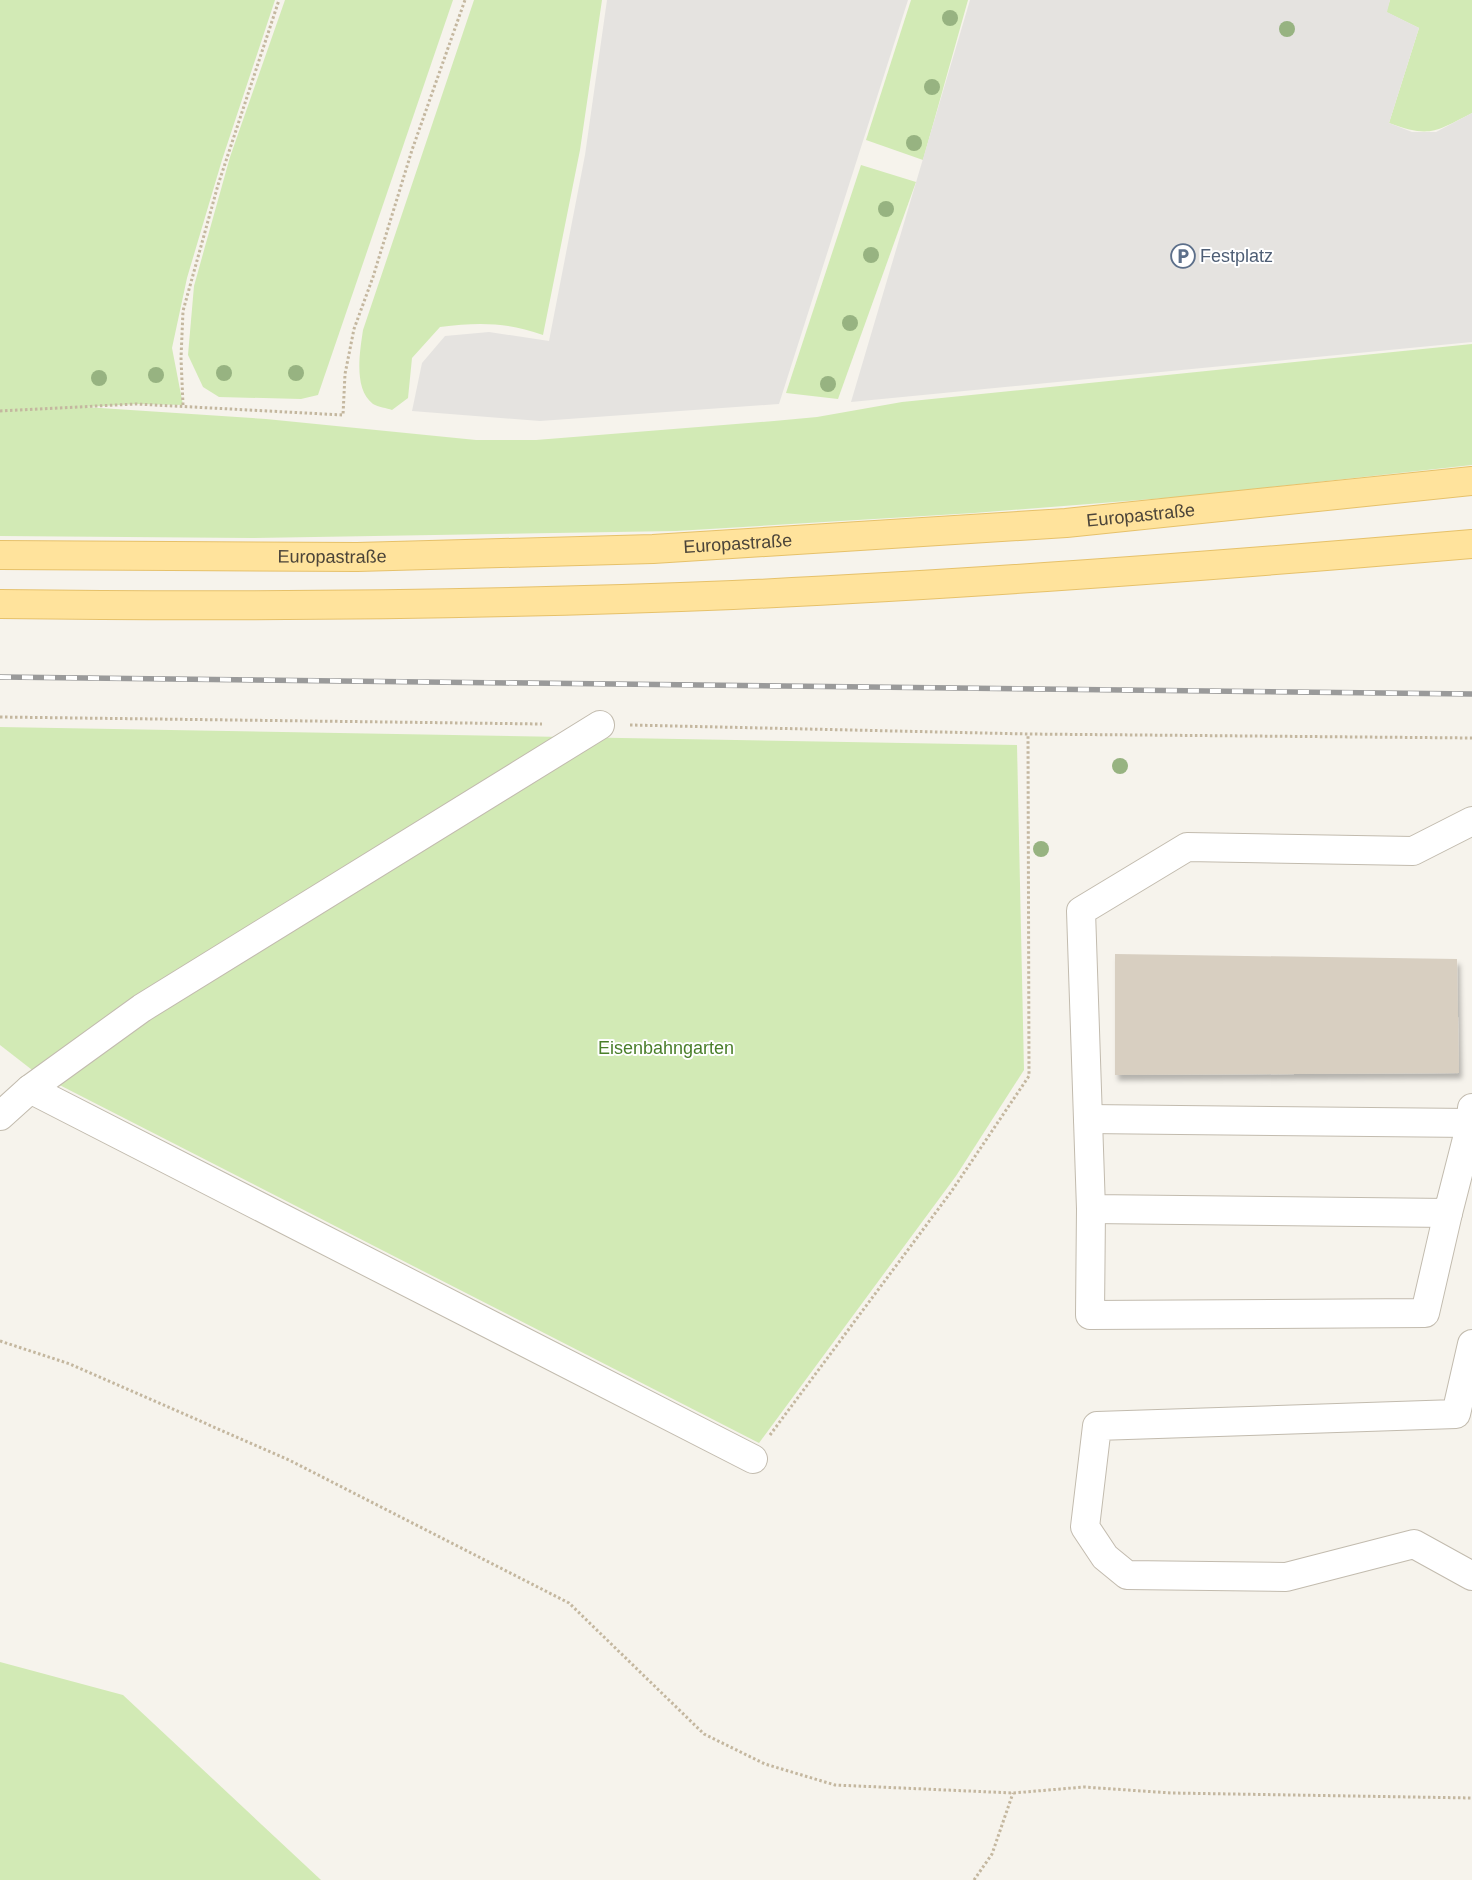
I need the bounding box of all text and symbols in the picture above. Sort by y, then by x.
parking icon: Festplatz [1170,243,1196,269]
place label: Festplatz [1200,246,1273,266]
street label: Europastraße [1085,500,1196,531]
street label: Europastraße [683,530,793,557]
street label: Europastraße [277,546,387,567]
park label: Eisenbahngarten [598,1038,734,1058]

